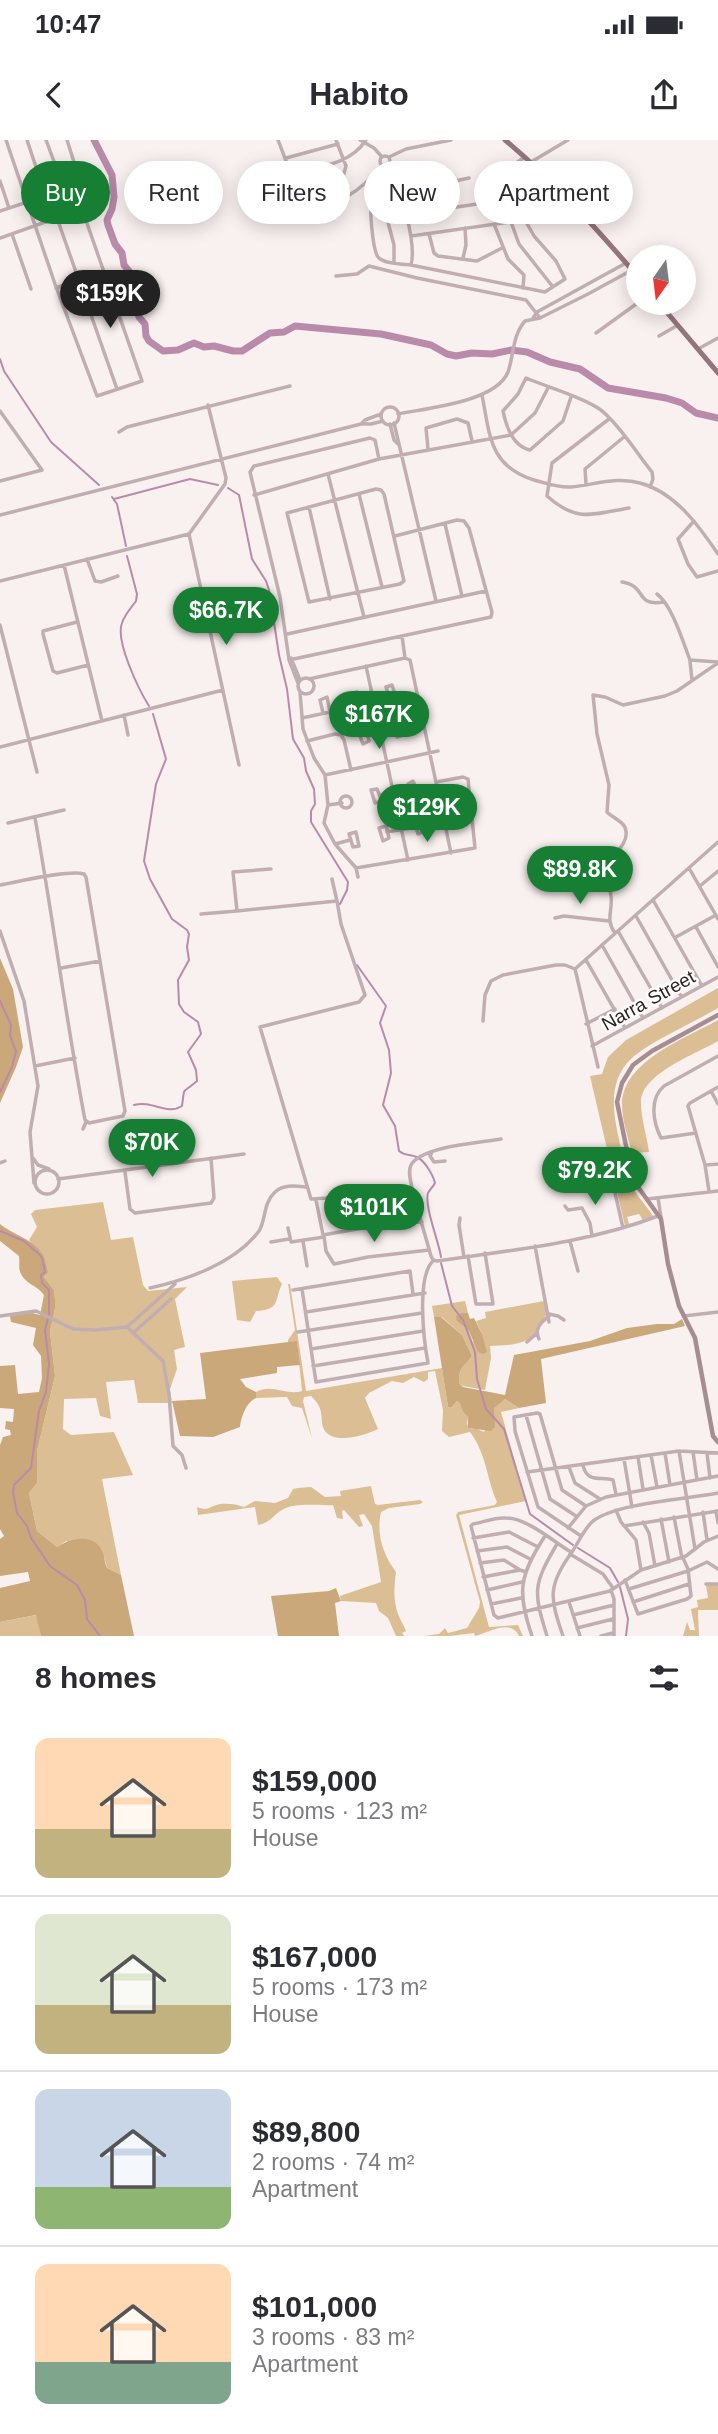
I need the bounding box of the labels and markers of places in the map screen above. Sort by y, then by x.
pin: $159K [61,270,159,330]
pin: $66.7K [169,588,283,647]
pin: $167K [330,692,428,751]
pin: $129K [378,784,476,844]
pin: $89.8K [523,846,637,906]
pin: $70K [111,1119,193,1179]
pin: $79.2K [538,1147,652,1207]
pin: $101K [325,1184,423,1244]

